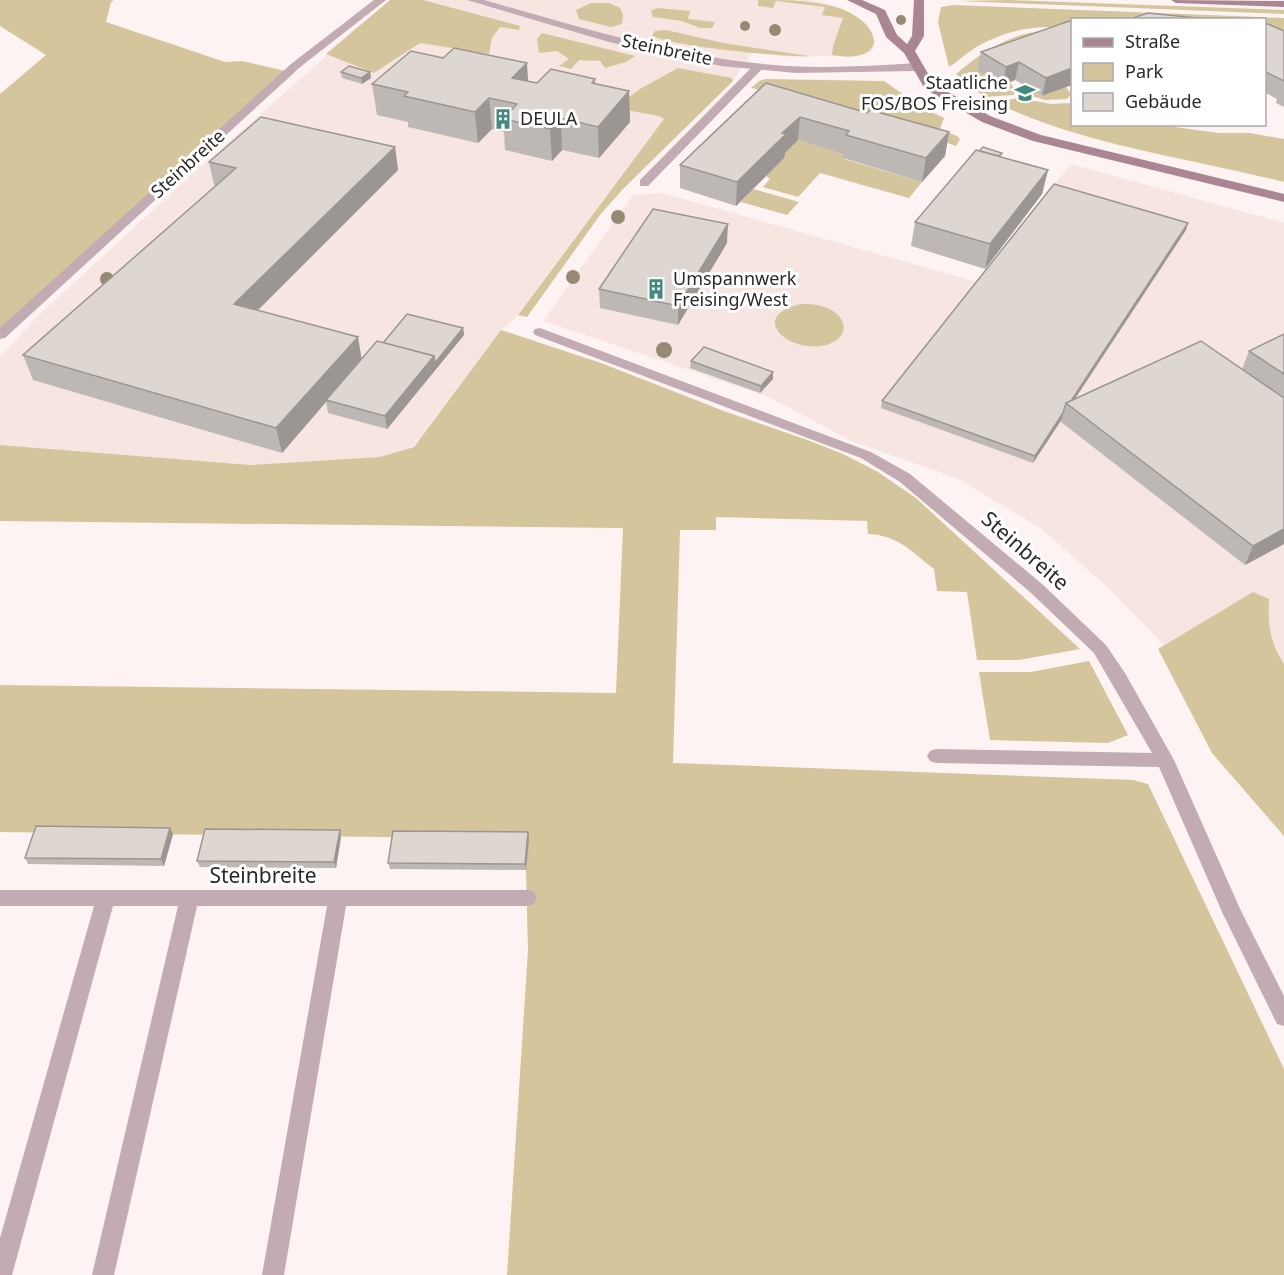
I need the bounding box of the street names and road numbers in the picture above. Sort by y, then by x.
street label: Steinbreite [620,28,715,70]
street label: Steinbreite [145,124,230,203]
street label: Steinbreite [976,505,1075,596]
street label: Steinbreite [209,861,317,889]

